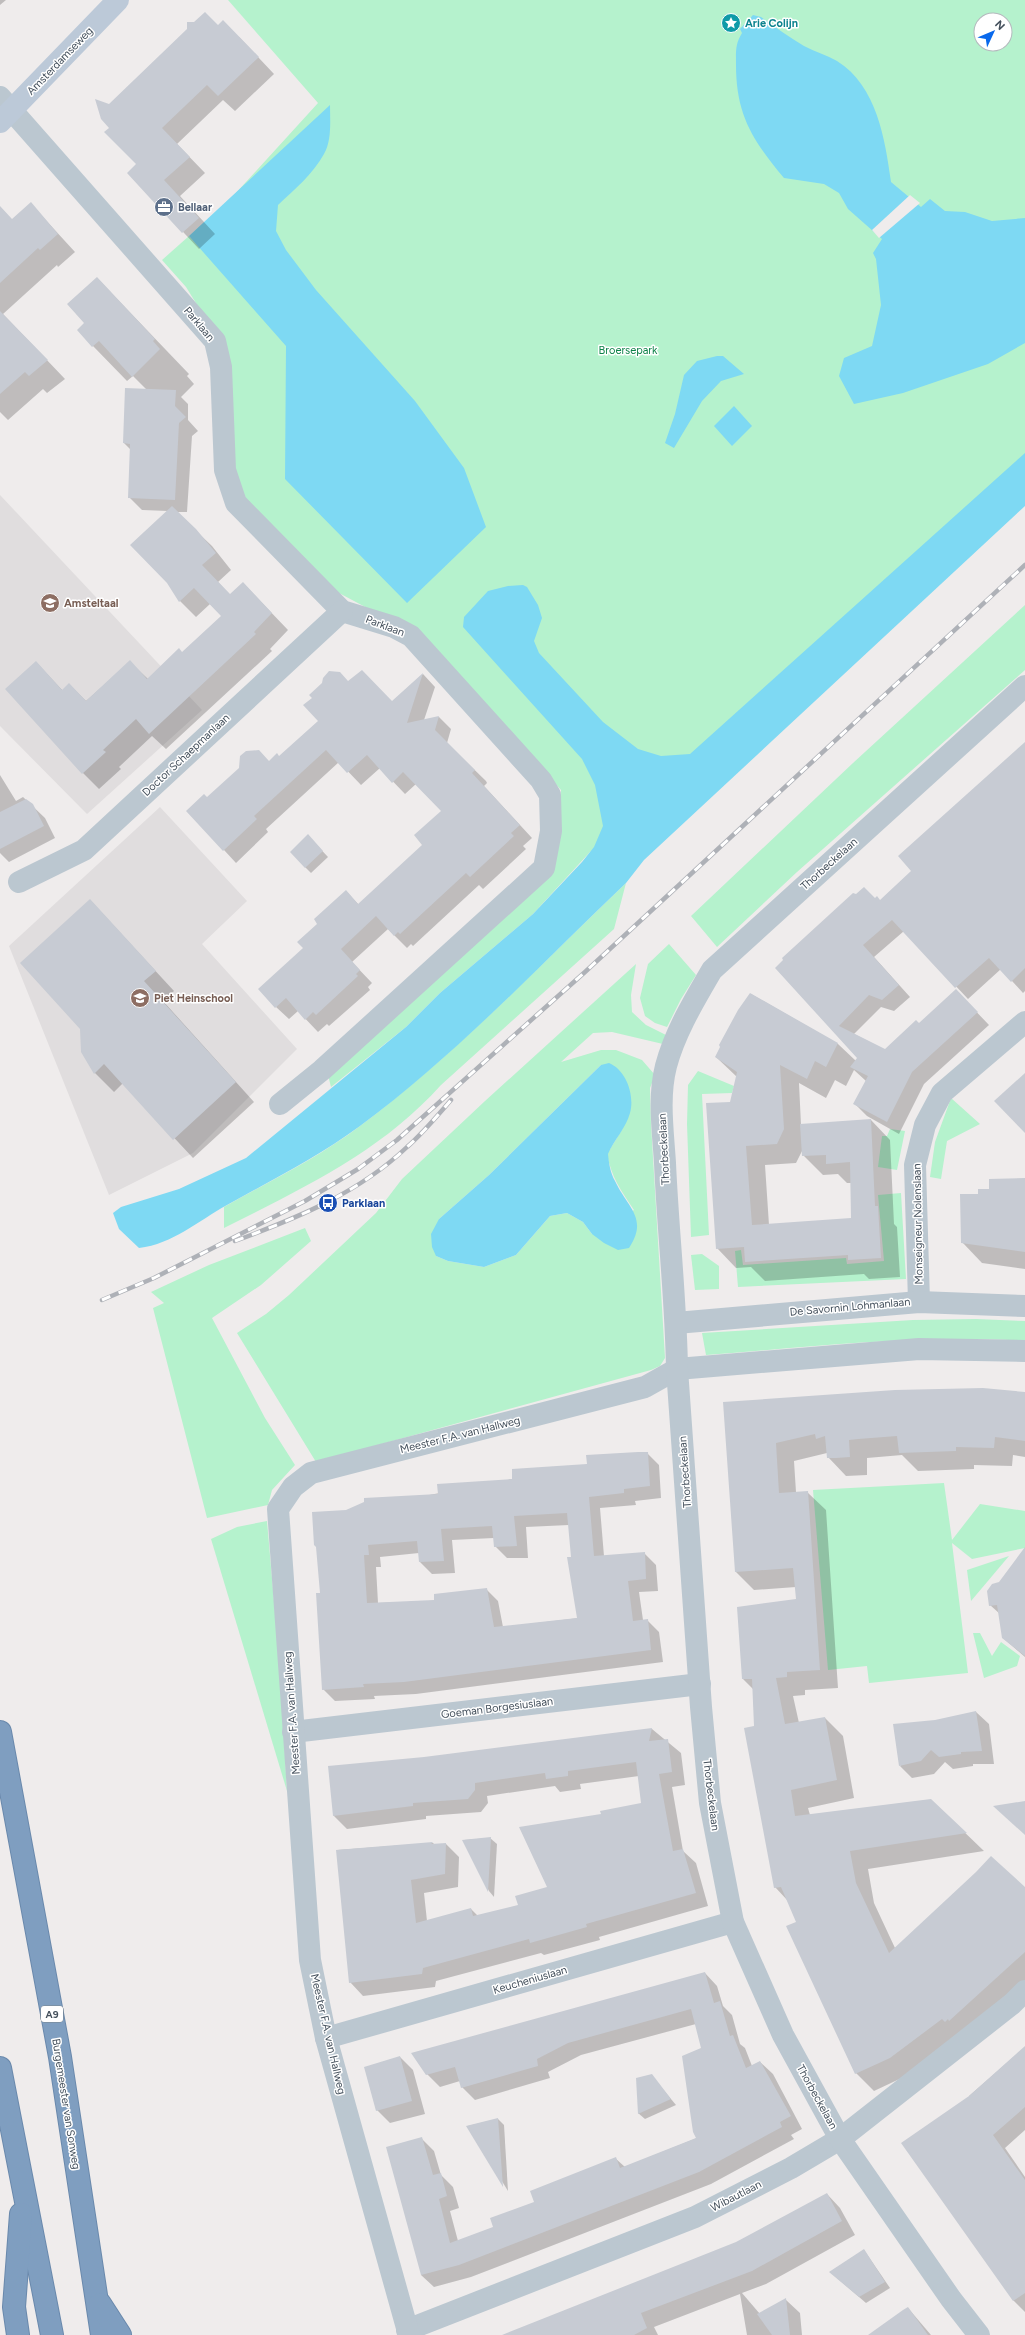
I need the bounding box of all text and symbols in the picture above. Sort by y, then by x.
place icon: Arie Colijn [720,12,742,34]
north arrow [973,12,1013,52]
place label: Arie Colijn [745,17,798,30]
text: N [992,18,1007,33]
street label: Amsterdamseweg [24,24,96,98]
office icon: Bellaar [153,196,175,218]
place label: Bellaar [178,201,213,214]
street label: Parklaan [181,304,217,344]
park label: Broersepark [599,344,658,357]
school or university icon: Amsteltaal [39,592,61,614]
place label: Amsteltaal [64,597,119,610]
street label: Parklaan [364,613,406,639]
street label: Doctor Schaepmanlaan [140,711,232,799]
street label: Thorbeckelaan [798,835,860,893]
school or university icon: Piet Heinschool [129,987,151,1009]
place label: Piet Heinschool [154,992,233,1005]
street label: Thorbeckelaan [656,1113,672,1185]
street label: Monseigneur Nolenslaan [910,1163,926,1285]
bus stop icon: Parklaan [317,1192,339,1214]
place label: Parklaan [342,1197,385,1210]
street label: De Savornin Lohmanlaan [789,1295,911,1319]
street label: Meester F.A. van Hallweg [399,1414,521,1456]
street label: Thorbeckelaan [676,1436,694,1508]
street label: Meester F.A. van Hallweg [281,1651,303,1775]
street label: Goeman Borgesiuslaan [440,1695,554,1721]
street label: Thorbeckelaan [700,1759,722,1831]
street label: Keucheniuslaan [491,1963,569,1997]
street label: Meester F.A. van Hallweg [308,1972,348,2096]
road number: A9 [41,2006,63,2022]
street label: Burgemeester van Sonweg [49,2038,83,2170]
street label: Thorbeckelaan [794,2062,840,2132]
street label: Wibautlaan [708,2178,764,2214]

